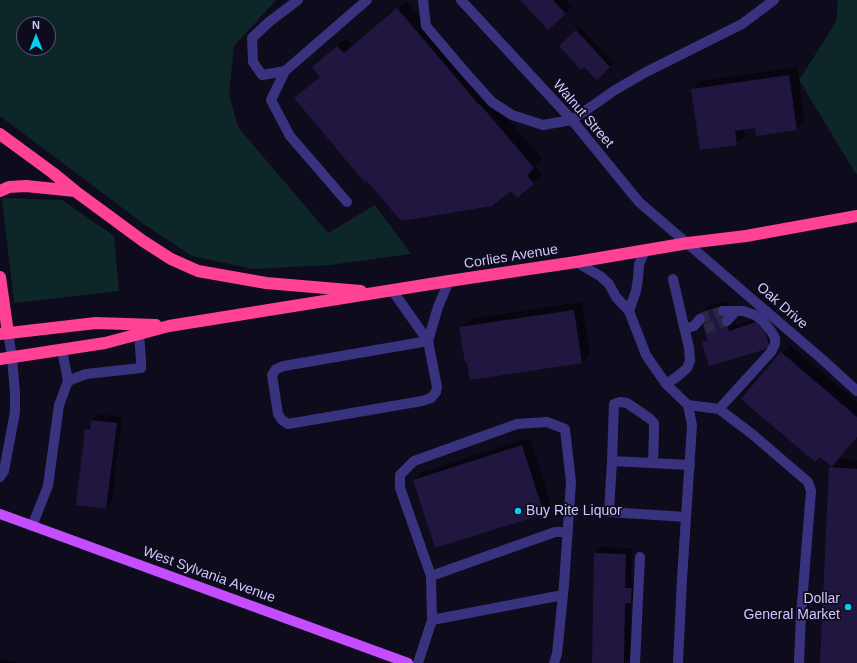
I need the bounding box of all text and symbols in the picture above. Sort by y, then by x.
north arrow [16,16,56,56]
text: N [32,19,40,31]
street label: Walnut Street [549,77,617,151]
street label: Corlies Avenue [463,241,559,273]
street label: Oak Drive [753,279,811,333]
place label: Buy Rite Liquor [526,503,622,519]
marker: Buy Rite Liquor [513,506,523,516]
street label: West Sylvania Avenue [141,543,277,607]
place label: Dollar General Market [744,591,840,624]
marker: Dollar General Market [843,602,853,612]

